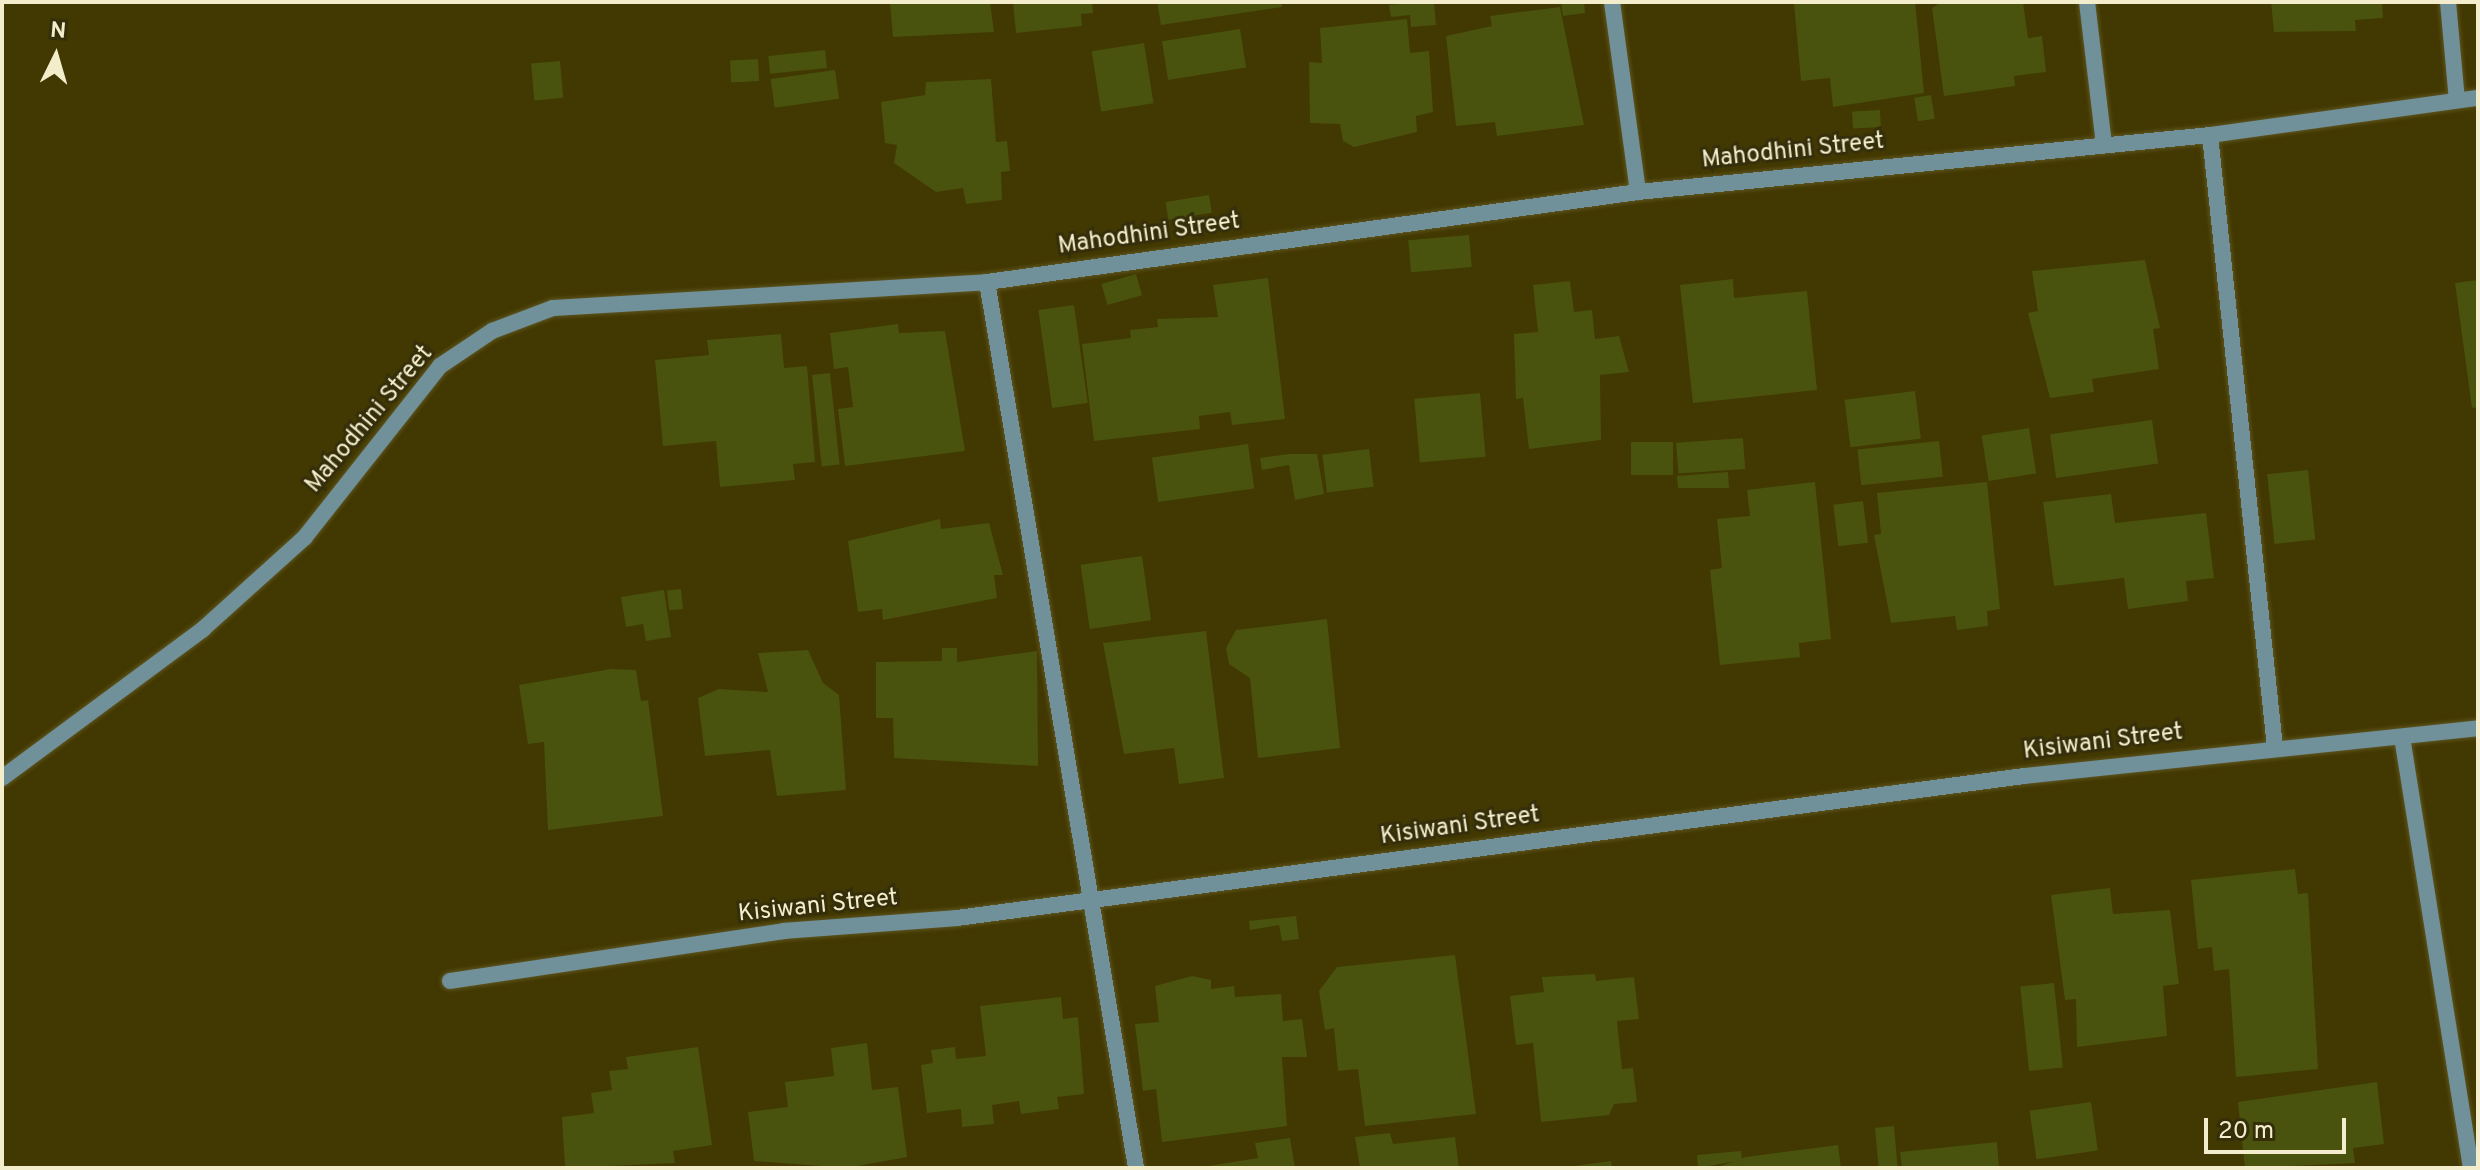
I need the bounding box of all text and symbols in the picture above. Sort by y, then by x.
north arrow [16,16,96,96]
text: N [49,17,67,46]
street label: Mahodhini Street [1700,128,1886,176]
street label: Mahodhini Street [1056,208,1242,262]
street label: Mahodhini Street [300,341,440,499]
street label: Kisiwani Street [2022,719,2184,767]
street label: Kisiwani Street [1379,802,1541,852]
street label: Kisiwani Street [737,884,899,930]
scale bar [2208,1102,2350,1152]
text: 20 m [2218,1117,2274,1147]

